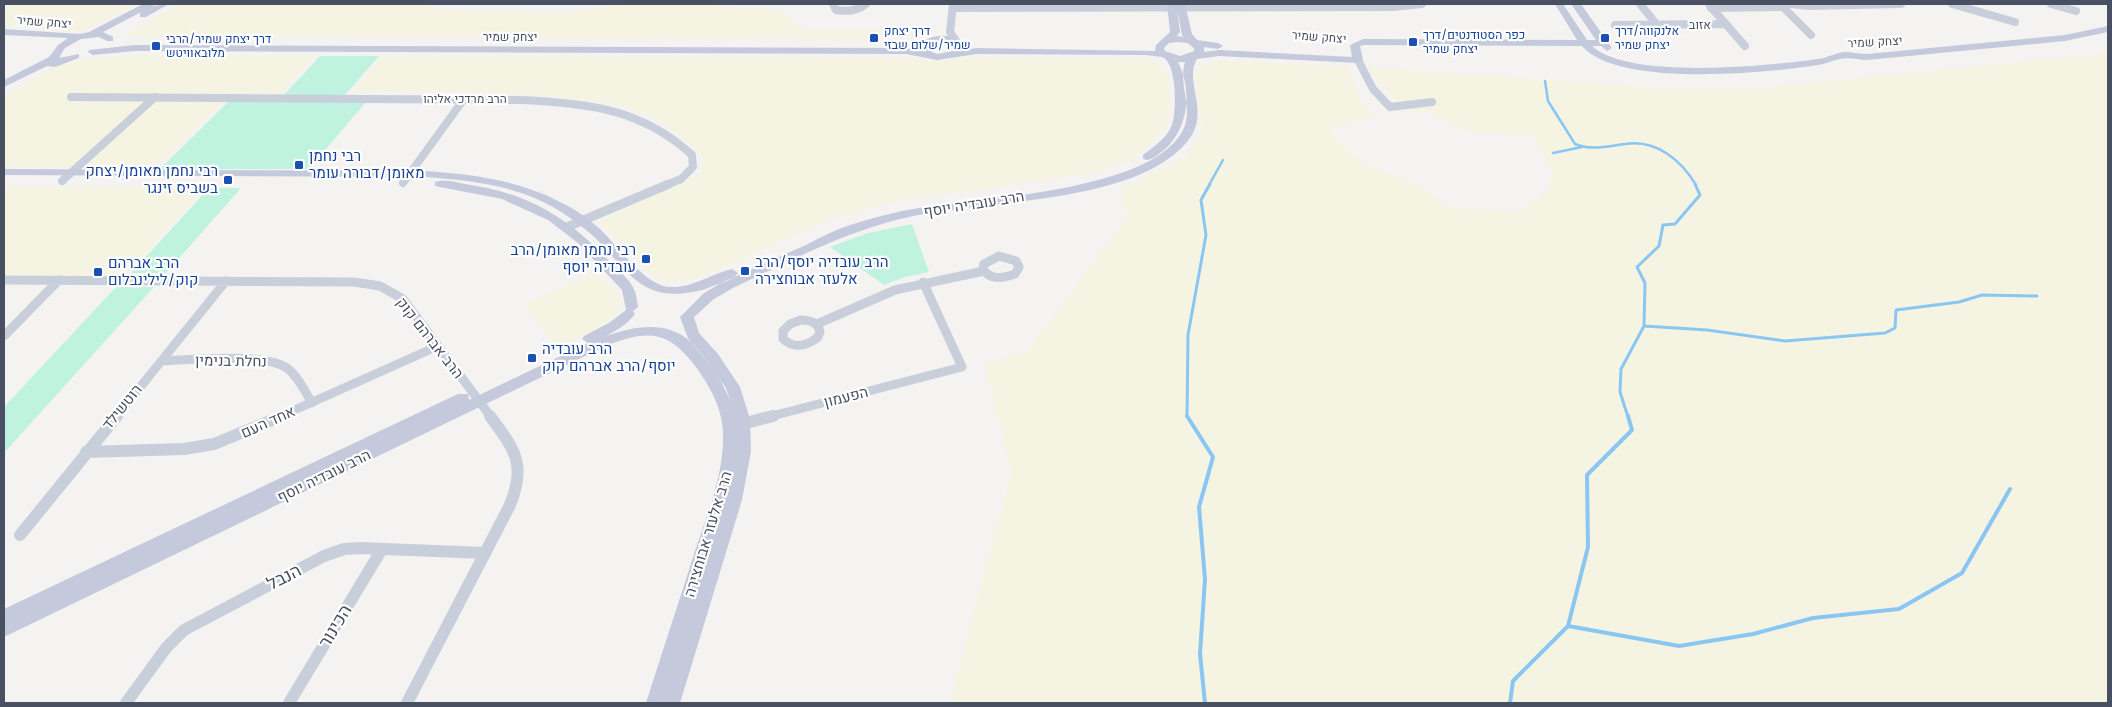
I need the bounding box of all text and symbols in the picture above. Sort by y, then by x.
street label: יצחק שמיר [16,13,72,31]
street label: אזוב [1689,18,1711,32]
place label: דרך יצחק שמיר/שלום שבזי [884,24,971,52]
place label: אלנקווה/דרך יצחק שמיר [1615,24,1679,52]
street label: יצחק שמיר [1291,28,1347,46]
place label: כפר הסטודנטים/דרך יצחק שמיר [1423,28,1525,56]
street label: יצחק שמיר [483,30,537,44]
place label: דרך יצחק שמיר/הרבי מלובאוויטש [166,32,271,60]
marker: דרך יצחק שמיר/שלום שבזי [868,32,880,44]
marker: אלנקווה/דרך יצחק שמיר [1599,32,1611,44]
street label: יצחק שמיר [1847,34,1903,50]
marker: כפר הסטודנטים/דרך יצחק שמיר [1407,36,1419,48]
marker: דרך יצחק שמיר/הרבי מלובאוויטש [150,40,162,52]
street label: הרב מרדכי אליהו [423,92,507,106]
place label: רבי נחמן מאומן/דבורה עומר [309,147,424,182]
marker: רבי נחמן מאומן/דבורה עומר [293,159,305,171]
place label: רבי נחמן מאומן/יצחק בשביס זינגר [86,162,218,197]
marker: רבי נחמן מאומן/יצחק בשביס זינגר [222,174,234,186]
street label: הרב עובדיה יוסף [922,187,1026,221]
place label: רבי נחמן מאומן/הרב עובדיה יוסף [511,241,636,276]
marker: רבי נחמן מאומן/הרב עובדיה יוסף [640,253,652,265]
place label: הרב עובדיה יוסף/הרב אלעזר אבוחצירה [755,253,889,288]
place label: הרב אברהם קוק/לילינבלום [108,254,198,289]
marker: הרב עובדיה יוסף/הרב אלעזר אבוחצירה [739,265,751,277]
marker: הרב אברהם קוק/לילינבלום [92,266,104,278]
street label: הרב אברהם קוק [393,294,467,382]
place label: הרב עובדיה יוסף/הרב אברהם קוק [542,340,676,375]
street label: נחלת בנימין [195,351,267,371]
marker: הרב עובדיה יוסף/הרב אברהם קוק [526,352,538,364]
street label: רוטשילד [98,381,146,433]
street label: הפעמון [822,383,870,411]
street label: אחד העם [238,402,298,442]
street label: הרב עובדיה יוסף [274,446,374,506]
street label: הרב אלעזר אבוחצירה [680,469,736,599]
street label: הנבל [263,559,305,595]
street label: הכינור [314,600,356,652]

